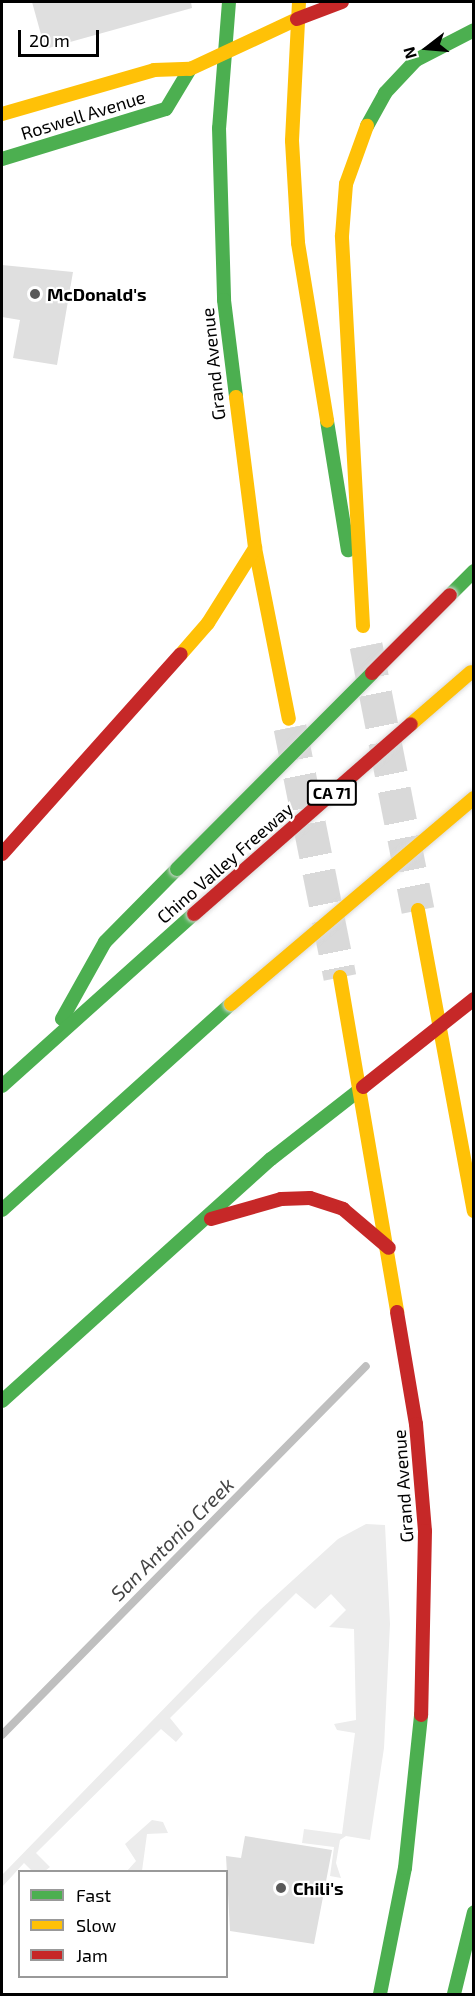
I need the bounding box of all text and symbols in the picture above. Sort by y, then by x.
scale bar [21,18,102,56]
north arrow [397,18,457,78]
text: 20 m [29,29,70,51]
text: N [398,45,420,61]
street label: Roswell Avenue [18,86,148,144]
place label: McDonald's [47,283,147,305]
marker: McDonald's [28,287,42,301]
street label: Grand Avenue [196,306,230,422]
road number: CA 71 [306,780,358,806]
street label: Chino Valley Freeway [152,798,298,928]
street label: Grand Avenue [388,1429,418,1543]
water label: San Antonio Creek [105,1472,239,1606]
legend [18,1870,228,1978]
place label: Chili's [293,1877,344,1899]
marker: Chili's [274,1881,288,1895]
text: Fast [76,1884,111,1906]
text: Slow [76,1914,116,1936]
text: Jam [76,1944,108,1966]

